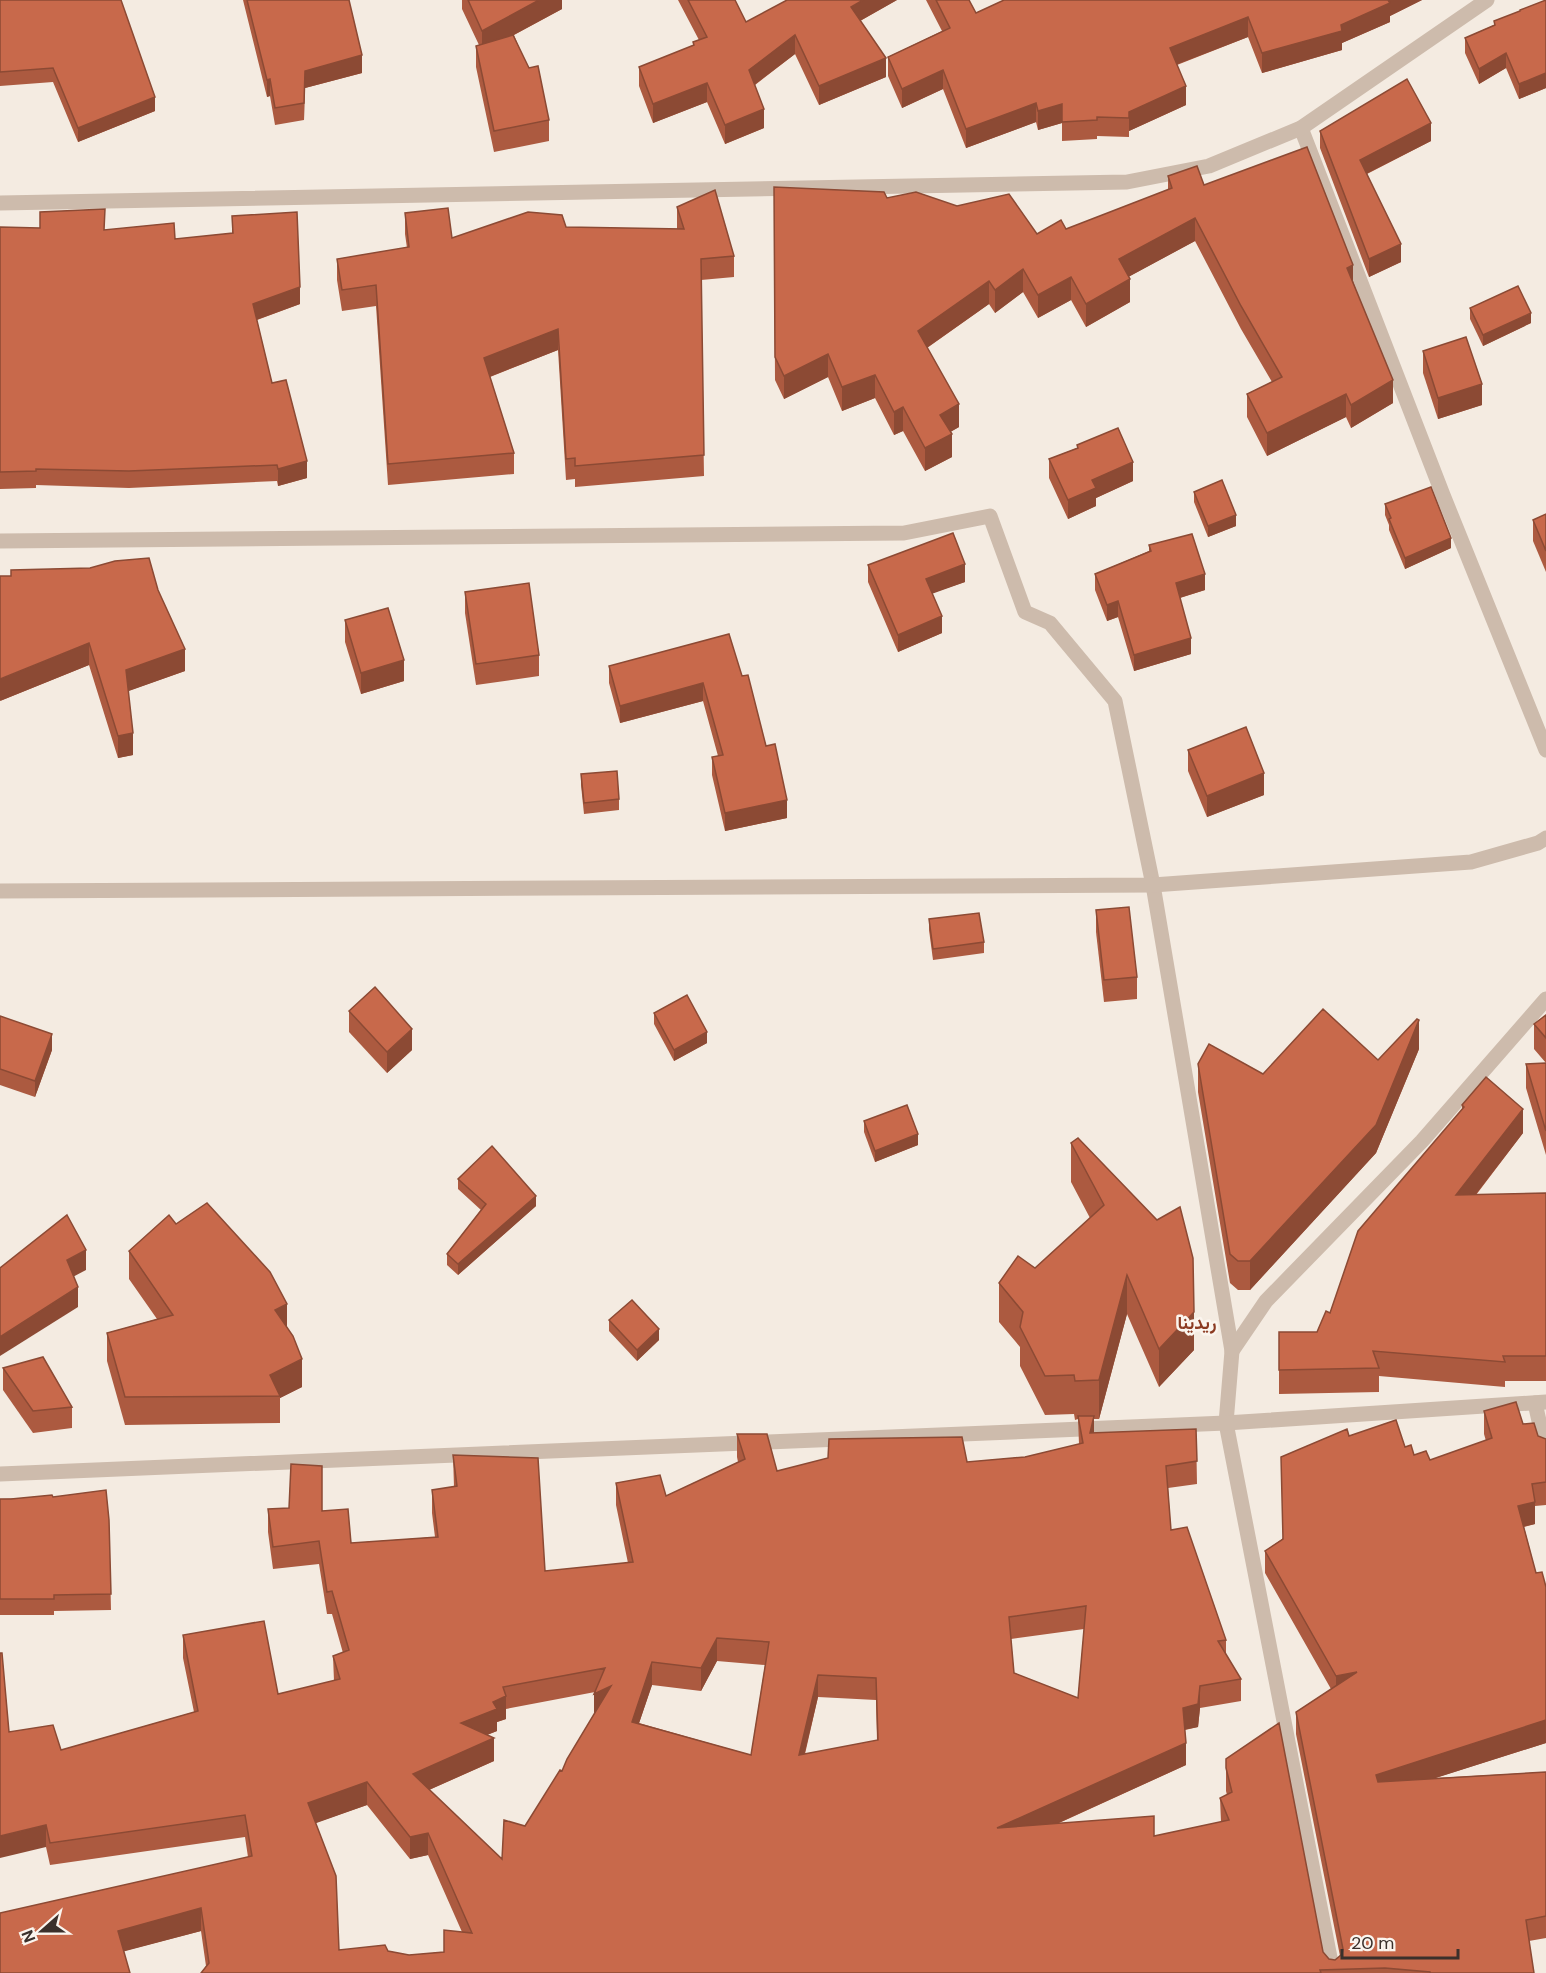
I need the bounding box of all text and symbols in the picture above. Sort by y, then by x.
district label: ريدينا [1178,1311,1216,1335]
north arrow [12,1901,72,1961]
scale bar [1342,1922,1458,1960]
text: N [17,1927,40,1945]
text: 20 m [1351,1931,1394,1955]

